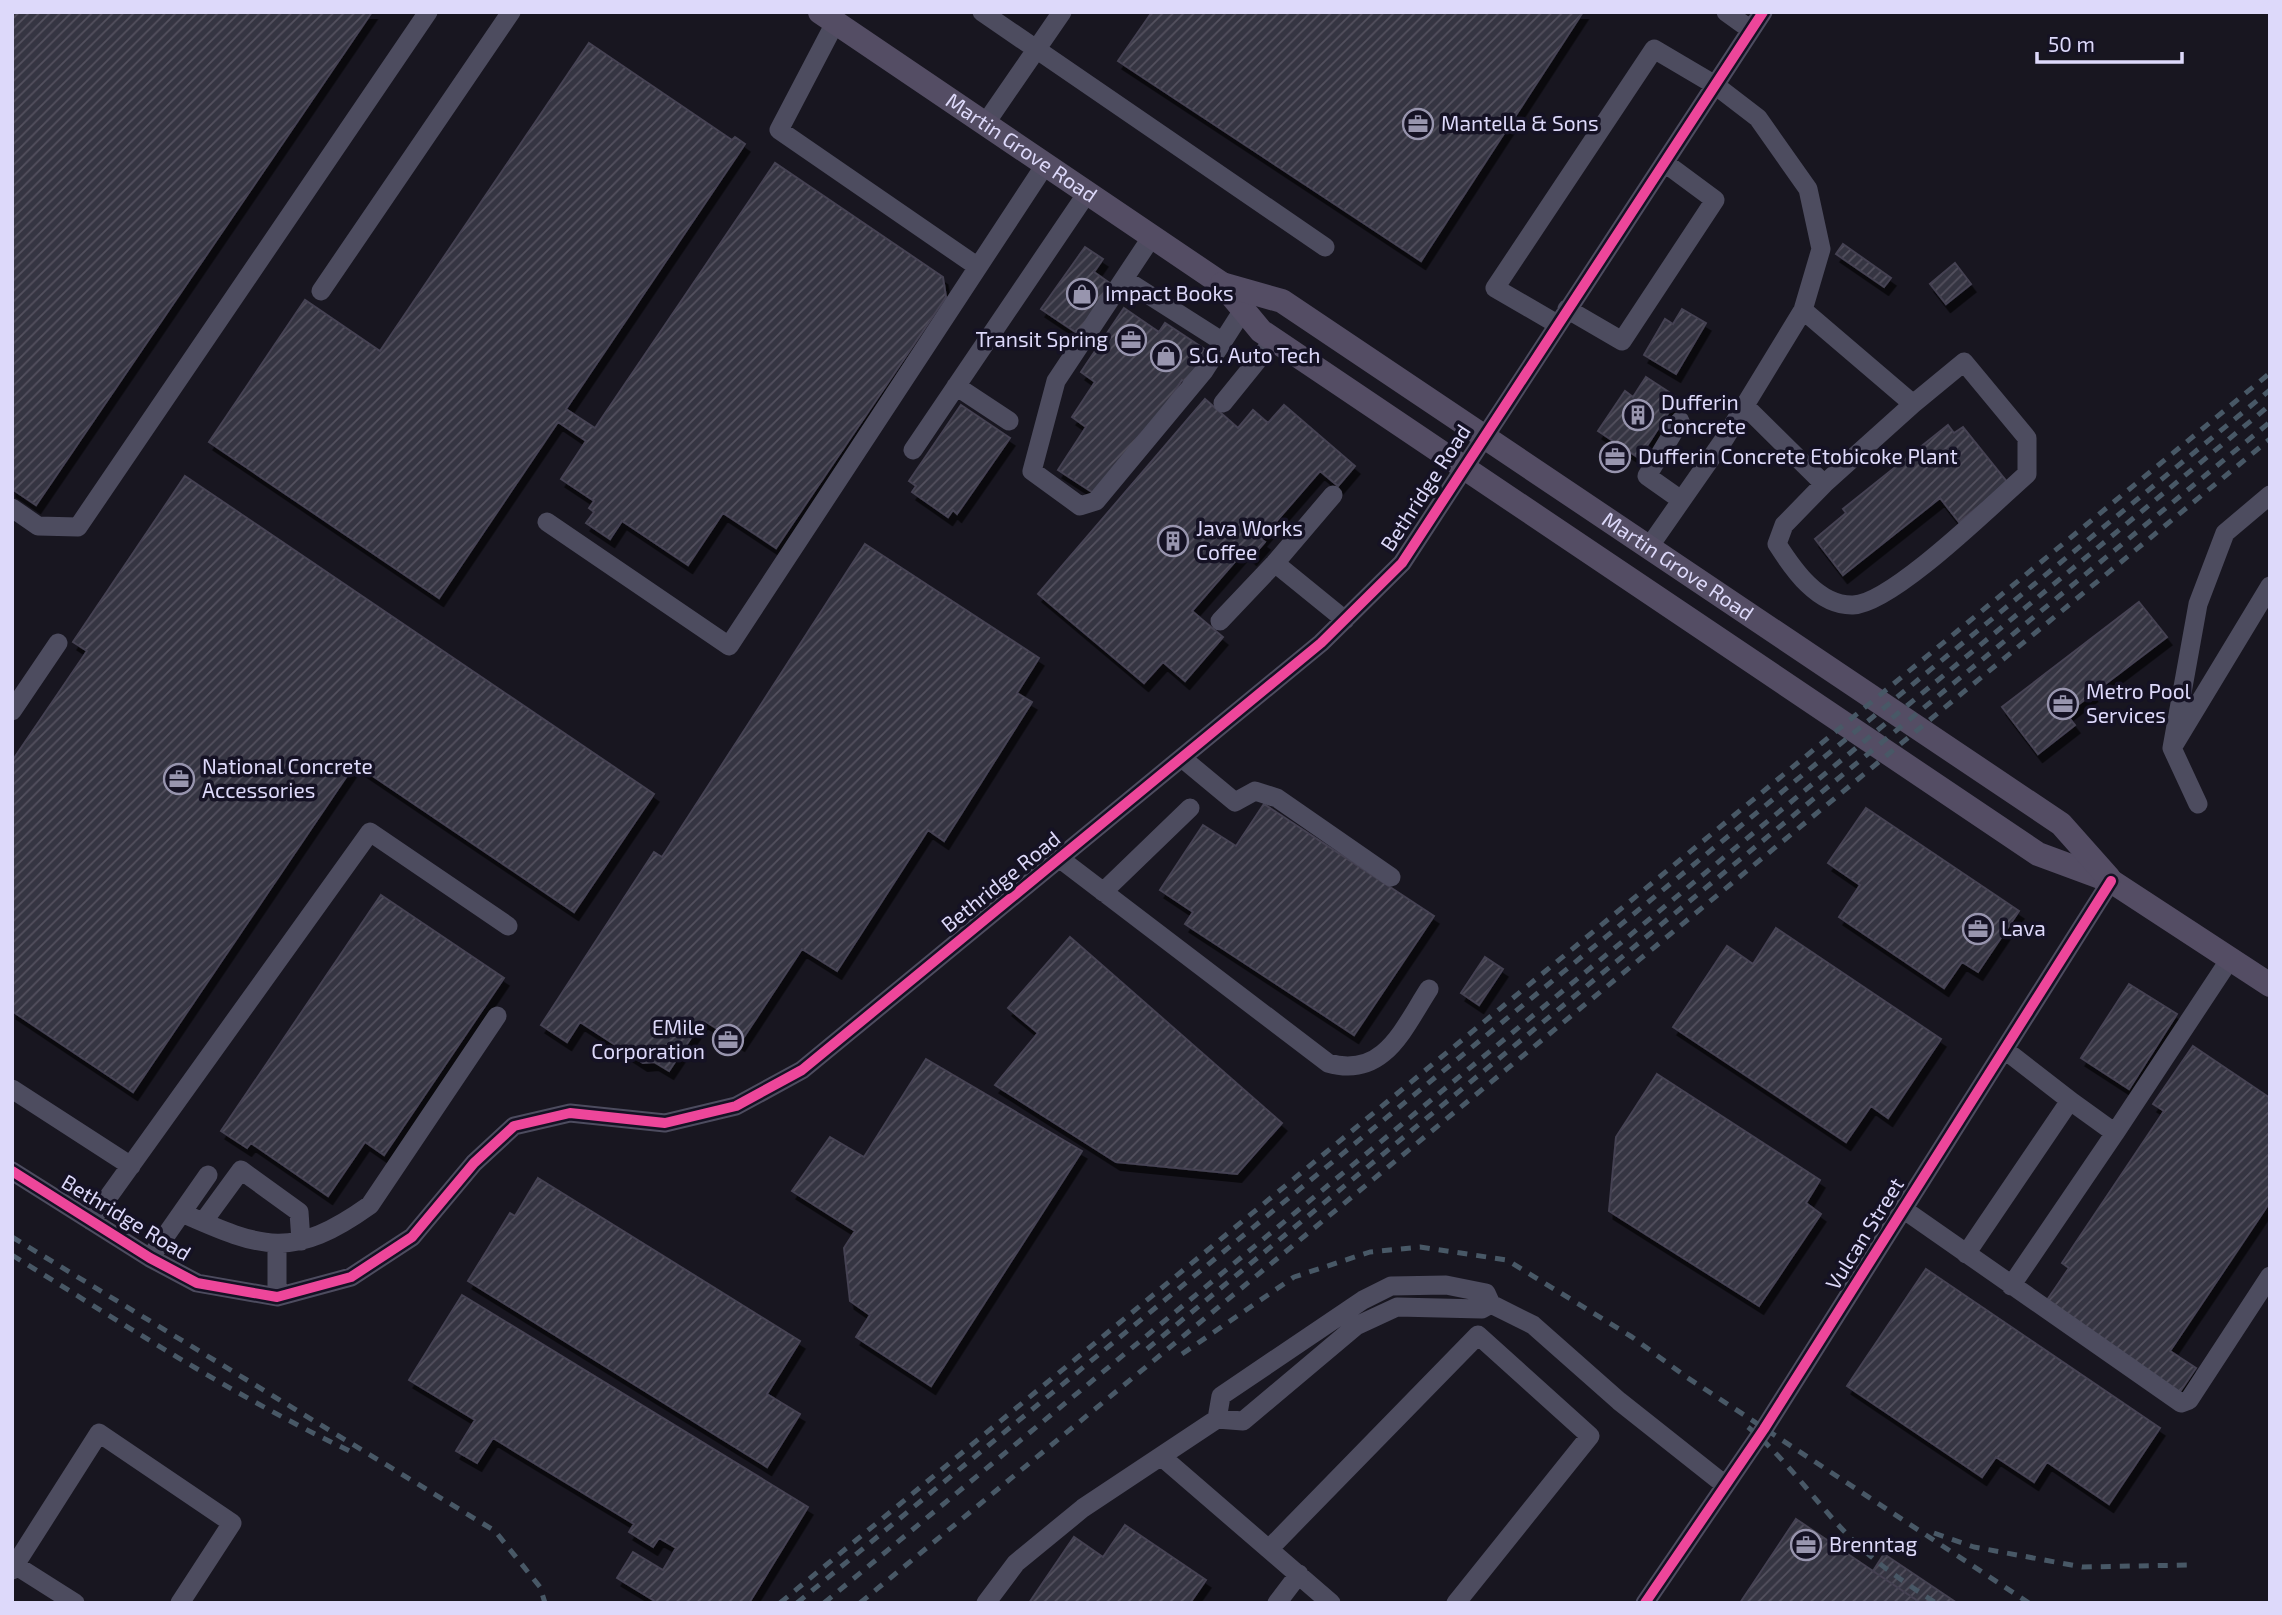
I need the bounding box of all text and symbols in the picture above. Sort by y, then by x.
scale bar [2037,21,2182,65]
text: 50 m [2048,31,2095,56]
street label: Martin Grove Road [942,87,1102,207]
office icon: Mantella & Sons [1401,107,1435,141]
place label: Mantella & Sons [1441,110,1599,135]
shop icon: Impact Books [1065,277,1099,311]
place label: Impact Books [1105,280,1234,305]
office icon: Transit Spring [1114,323,1148,357]
place label: Transit Spring [976,326,1108,351]
shop icon: S.G. Auto Tech [1149,339,1183,373]
place label: S.G. Auto Tech [1189,342,1320,367]
place label: Dufferin Concrete [1661,389,1746,438]
building icon: Dufferin Concrete [1621,398,1655,432]
street label: Bethridge Road [1374,419,1475,555]
office icon: Dufferin Concrete Etobicoke Plant [1598,440,1632,474]
place label: Dufferin Concrete Etobicoke Plant [1638,443,1958,468]
street label: Martin Grove Road [1598,506,1759,625]
place label: Java Works Coffee [1196,515,1303,564]
building icon: Java Works Coffee [1156,524,1190,558]
place label: Metro Pool Services [2086,678,2192,727]
office icon: Metro Pool Services [2046,687,2080,721]
place label: National Concrete Accessories [202,753,373,802]
office icon: National Concrete Accessories [162,762,196,796]
street label: Bethridge Road [935,825,1065,937]
office icon: Lava [1961,912,1995,946]
place label: Lava [2001,915,2046,940]
place label: EMile Corporation [591,1014,705,1063]
office icon: EMile Corporation [711,1023,745,1057]
street label: Bethridge Road [58,1168,196,1265]
street label: Vulcan Street [1819,1173,1908,1294]
office icon: Brenntag [1789,1528,1823,1562]
place label: Brenntag [1829,1531,1917,1556]

